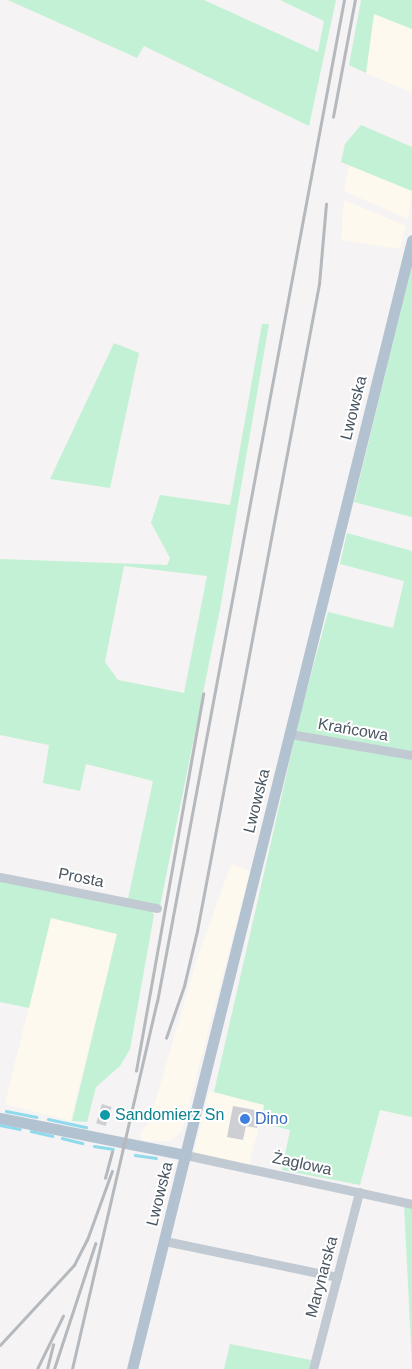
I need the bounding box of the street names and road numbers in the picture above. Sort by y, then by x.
street label: Lwowska [337,374,371,442]
street label: Krańcowa [316,714,390,746]
street label: Lwowska [240,767,274,835]
street label: Prosta [56,864,106,892]
street label: Żaglowa [270,1148,334,1180]
street label: Lwowska [143,1160,177,1228]
street label: Marynarska [302,1234,342,1320]

